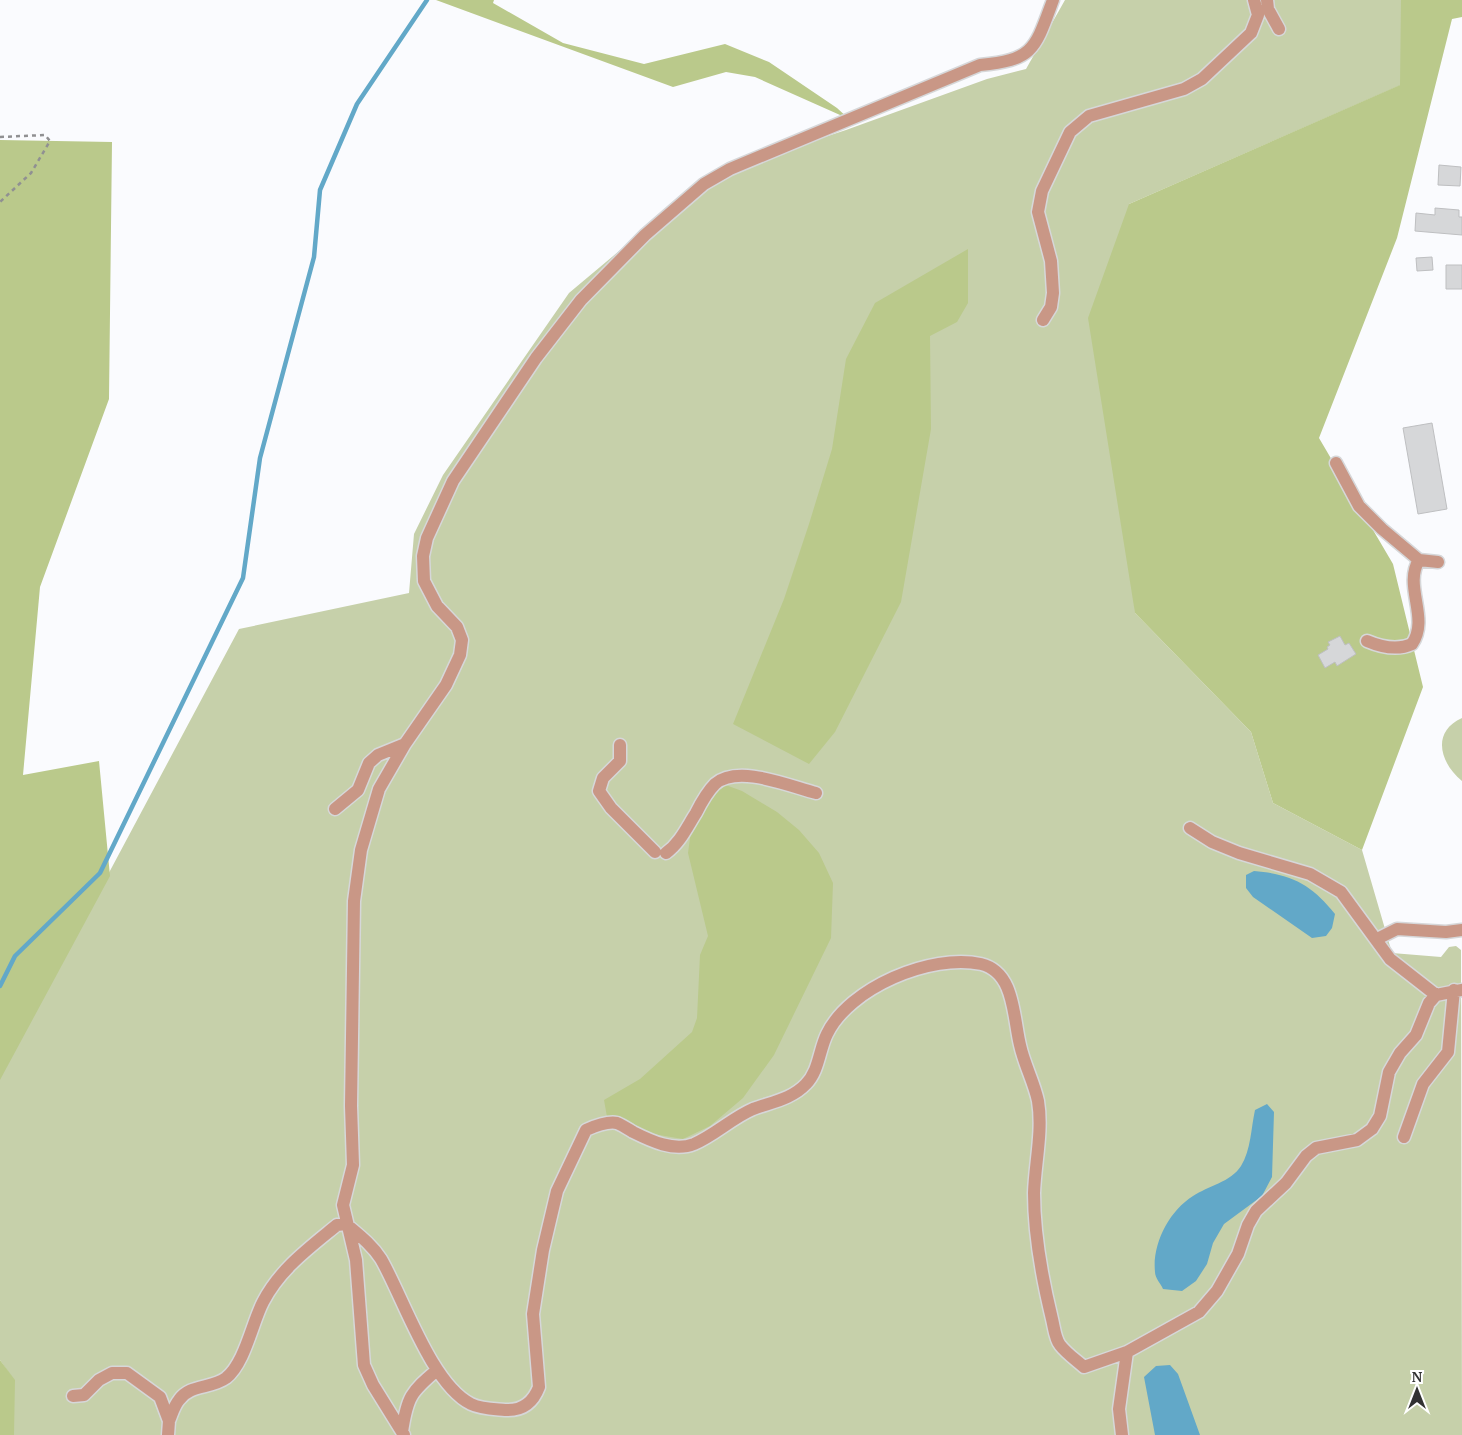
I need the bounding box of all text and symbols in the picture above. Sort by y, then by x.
north arrow [1392,1365,1442,1415]
text: N [1412,1367,1423,1386]

